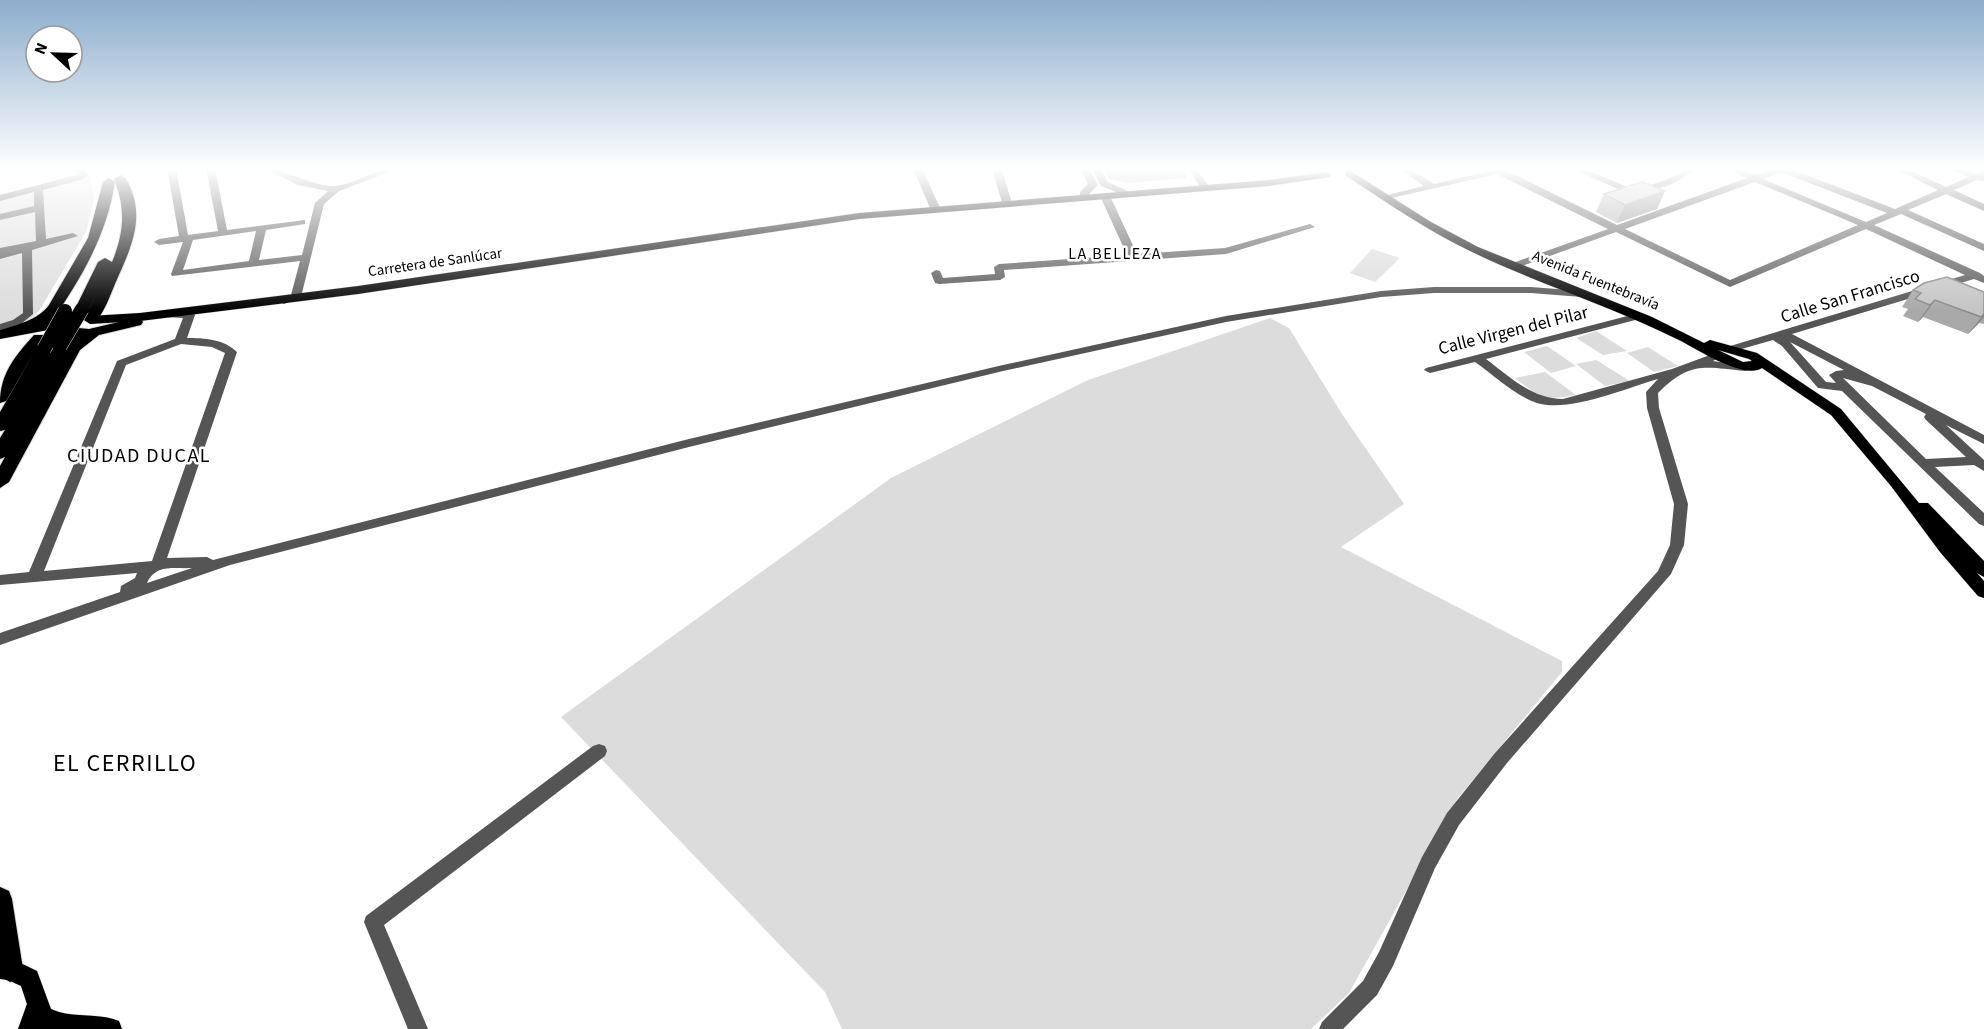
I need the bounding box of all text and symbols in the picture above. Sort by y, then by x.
north arrow [24,24,84,84]
text: N [29,40,53,58]
street label: Carretera de Sanlúcar [367,243,504,282]
district label: LA BELLEZA [1068,243,1162,265]
street label: Avenida Fuentebravía [1529,245,1663,316]
street label: Calle San Francisco [1778,263,1923,330]
street label: Calle Virgen del Pilar [1436,300,1591,361]
district label: CIUDAD DUCAL [67,442,211,470]
district label: EL CERRILLO [53,746,197,781]

